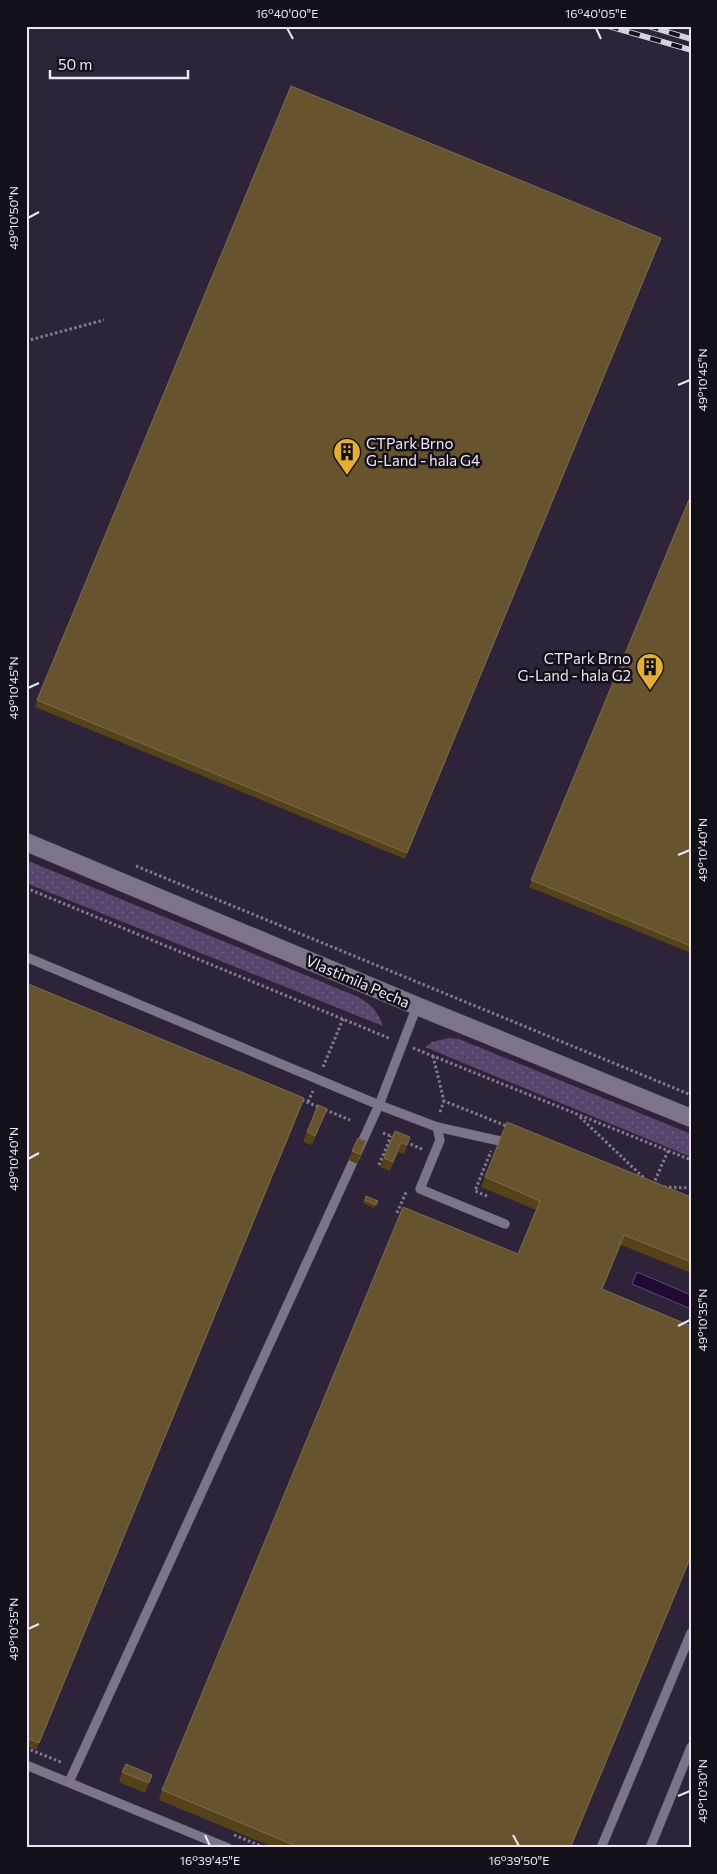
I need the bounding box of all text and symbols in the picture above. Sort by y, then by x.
text: 16°40'00"E [256,6,318,20]
text: 16°40'05"E [565,6,627,20]
scale bar [50,48,188,80]
text: 50 m [58,55,92,73]
text: 49°10'50"N [6,186,20,250]
text: 49°10'45"N [695,348,709,412]
place label: CTPark Brno G-Land - hala G4 [366,434,480,469]
building icon: CTPark Brno G-Land - hala G4 [332,437,362,476]
place label: CTPark Brno G-Land - hala G2 [518,649,631,684]
building icon: CTPark Brno G-Land - hala G2 [635,652,665,691]
text: 49°10'45"N [6,656,20,720]
text: 49°10'40"N [695,818,709,882]
street label: Vlastimila Pecha [303,951,413,1011]
text: 49°10'40"N [6,1127,20,1191]
text: 49°10'35"N [695,1289,709,1351]
text: 49°10'35"N [6,1598,20,1660]
text: 49°10'30"N [695,1759,709,1823]
text: 16°39'45"E [180,1853,240,1867]
text: 16°39'50"E [489,1853,549,1867]

